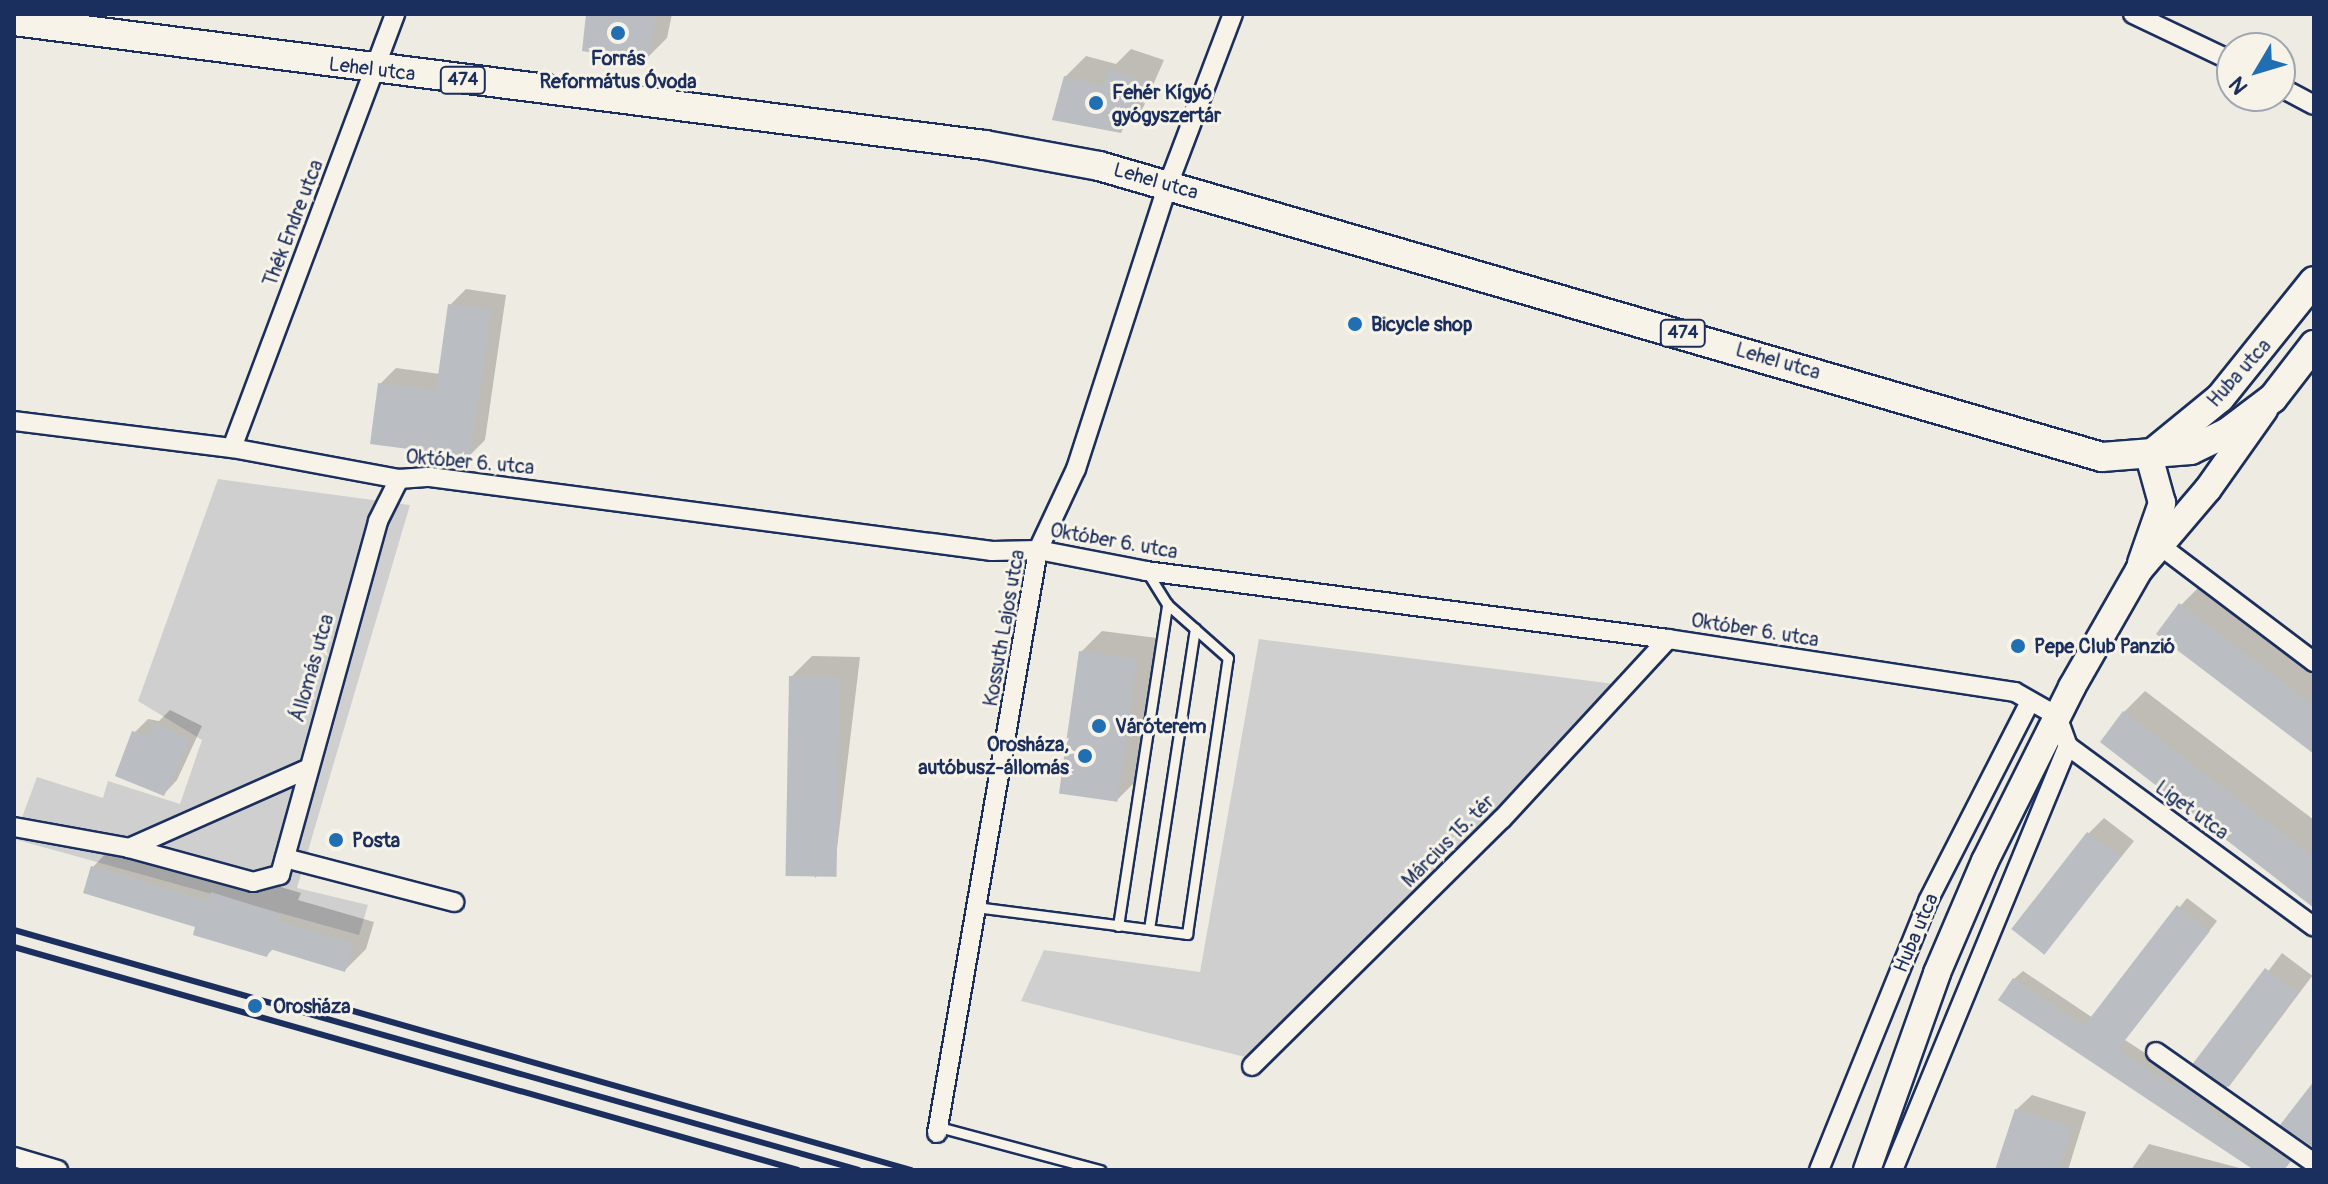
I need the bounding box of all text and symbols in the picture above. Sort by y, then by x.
marker: Forrás Református Óvoda [609,24,627,42]
north arrow [2216,32,2296,112]
place label: Forrás Református Óvoda [539,46,697,93]
street label: Lehel utca [327,52,417,86]
road number: 474 [439,66,487,94]
text: N [2223,71,2254,100]
place label: Fehér Kígyó gyógyszertár [1112,80,1221,127]
marker: Fehér Kígyó gyógyszertár [1087,94,1105,112]
street label: Thék Endre utca [258,156,328,290]
street label: Lehel utca [1111,157,1201,205]
place label: Bicycle shop [1371,312,1472,336]
marker: Bicycle shop [1346,315,1364,333]
road number: 474 [1659,319,1707,347]
street label: Huba utca [2202,334,2276,412]
street label: Lehel utca [1733,337,1823,385]
street label: Október 6. utca [405,444,535,480]
street label: Október 6. utca [1048,518,1180,564]
street label: Kossuth Lajos utca [978,548,1030,708]
street label: Október 6. utca [1689,608,1821,652]
street label: Állomás utca [285,611,339,725]
place label: Pepe Club Panzió [2034,634,2175,658]
marker: Pepe Club Panzió [2009,637,2027,655]
place label: Váróterem [1115,714,1206,738]
marker: Váróterem [1090,717,1108,735]
place label: Orosháza, autóbusz-állomás [918,732,1069,779]
marker: Orosháza, autóbusz-állomás [1076,747,1094,765]
street label: Liget utca [2151,775,2233,845]
street label: Március 15. tér [1397,790,1499,892]
place label: Posta [352,828,400,852]
marker: Posta [327,831,345,849]
street label: Huba utca [1889,890,1943,976]
place label: Orosháza [273,994,351,1018]
marker: Orosháza [244,995,266,1017]

